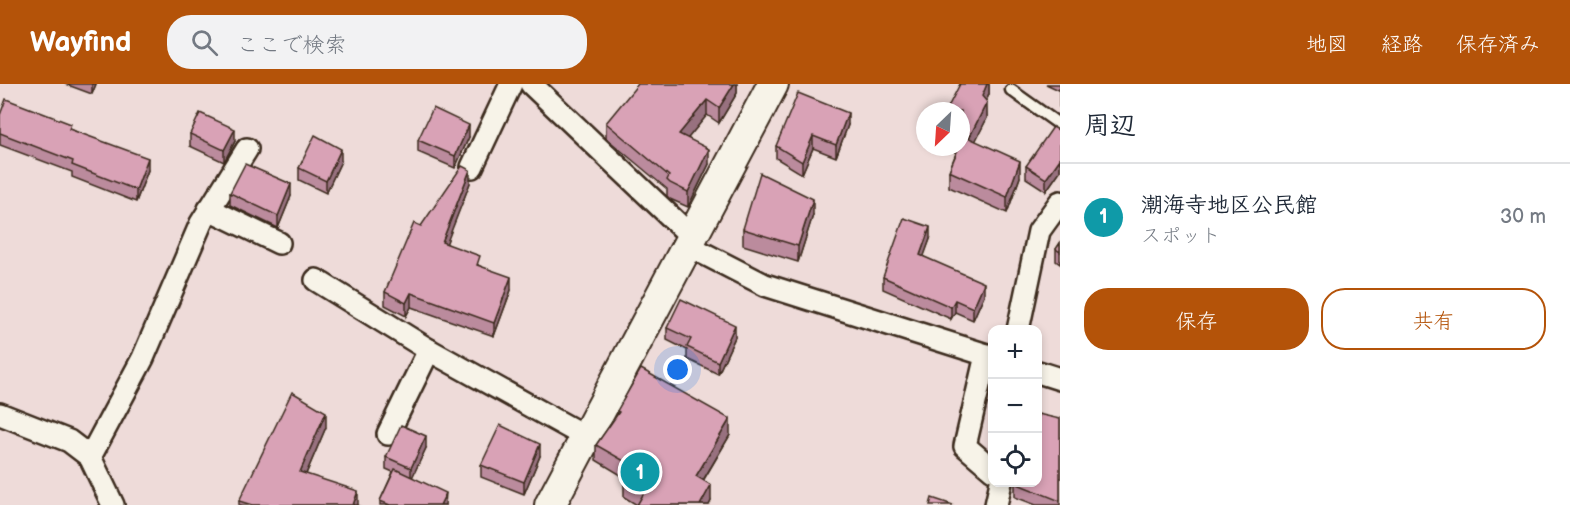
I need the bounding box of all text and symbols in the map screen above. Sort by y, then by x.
search box [167,15,587,69]
text: Wayfind [30,26,131,59]
icon: search [188,26,221,59]
text: ここで検索 [236,32,346,59]
text: 地図 [1306,32,1348,57]
text: 経路 [1381,32,1423,57]
text: 保存済み [1456,32,1540,57]
north arrow [916,102,970,156]
text: 周辺 [1084,111,1136,142]
text: 潮海寺地区公民館 [1141,192,1317,219]
text: 1 [1099,205,1108,229]
text: 30 m [1500,205,1546,229]
text: スポット [1141,224,1221,248]
button: 保存 [1084,288,1309,350]
button: 共有 [1321,288,1546,350]
map controls [988,325,1042,487]
button: + [988,325,1042,379]
your location [663,355,692,384]
button: − [988,379,1042,433]
button: locate [988,433,1042,487]
pin: 1 [620,450,660,494]

